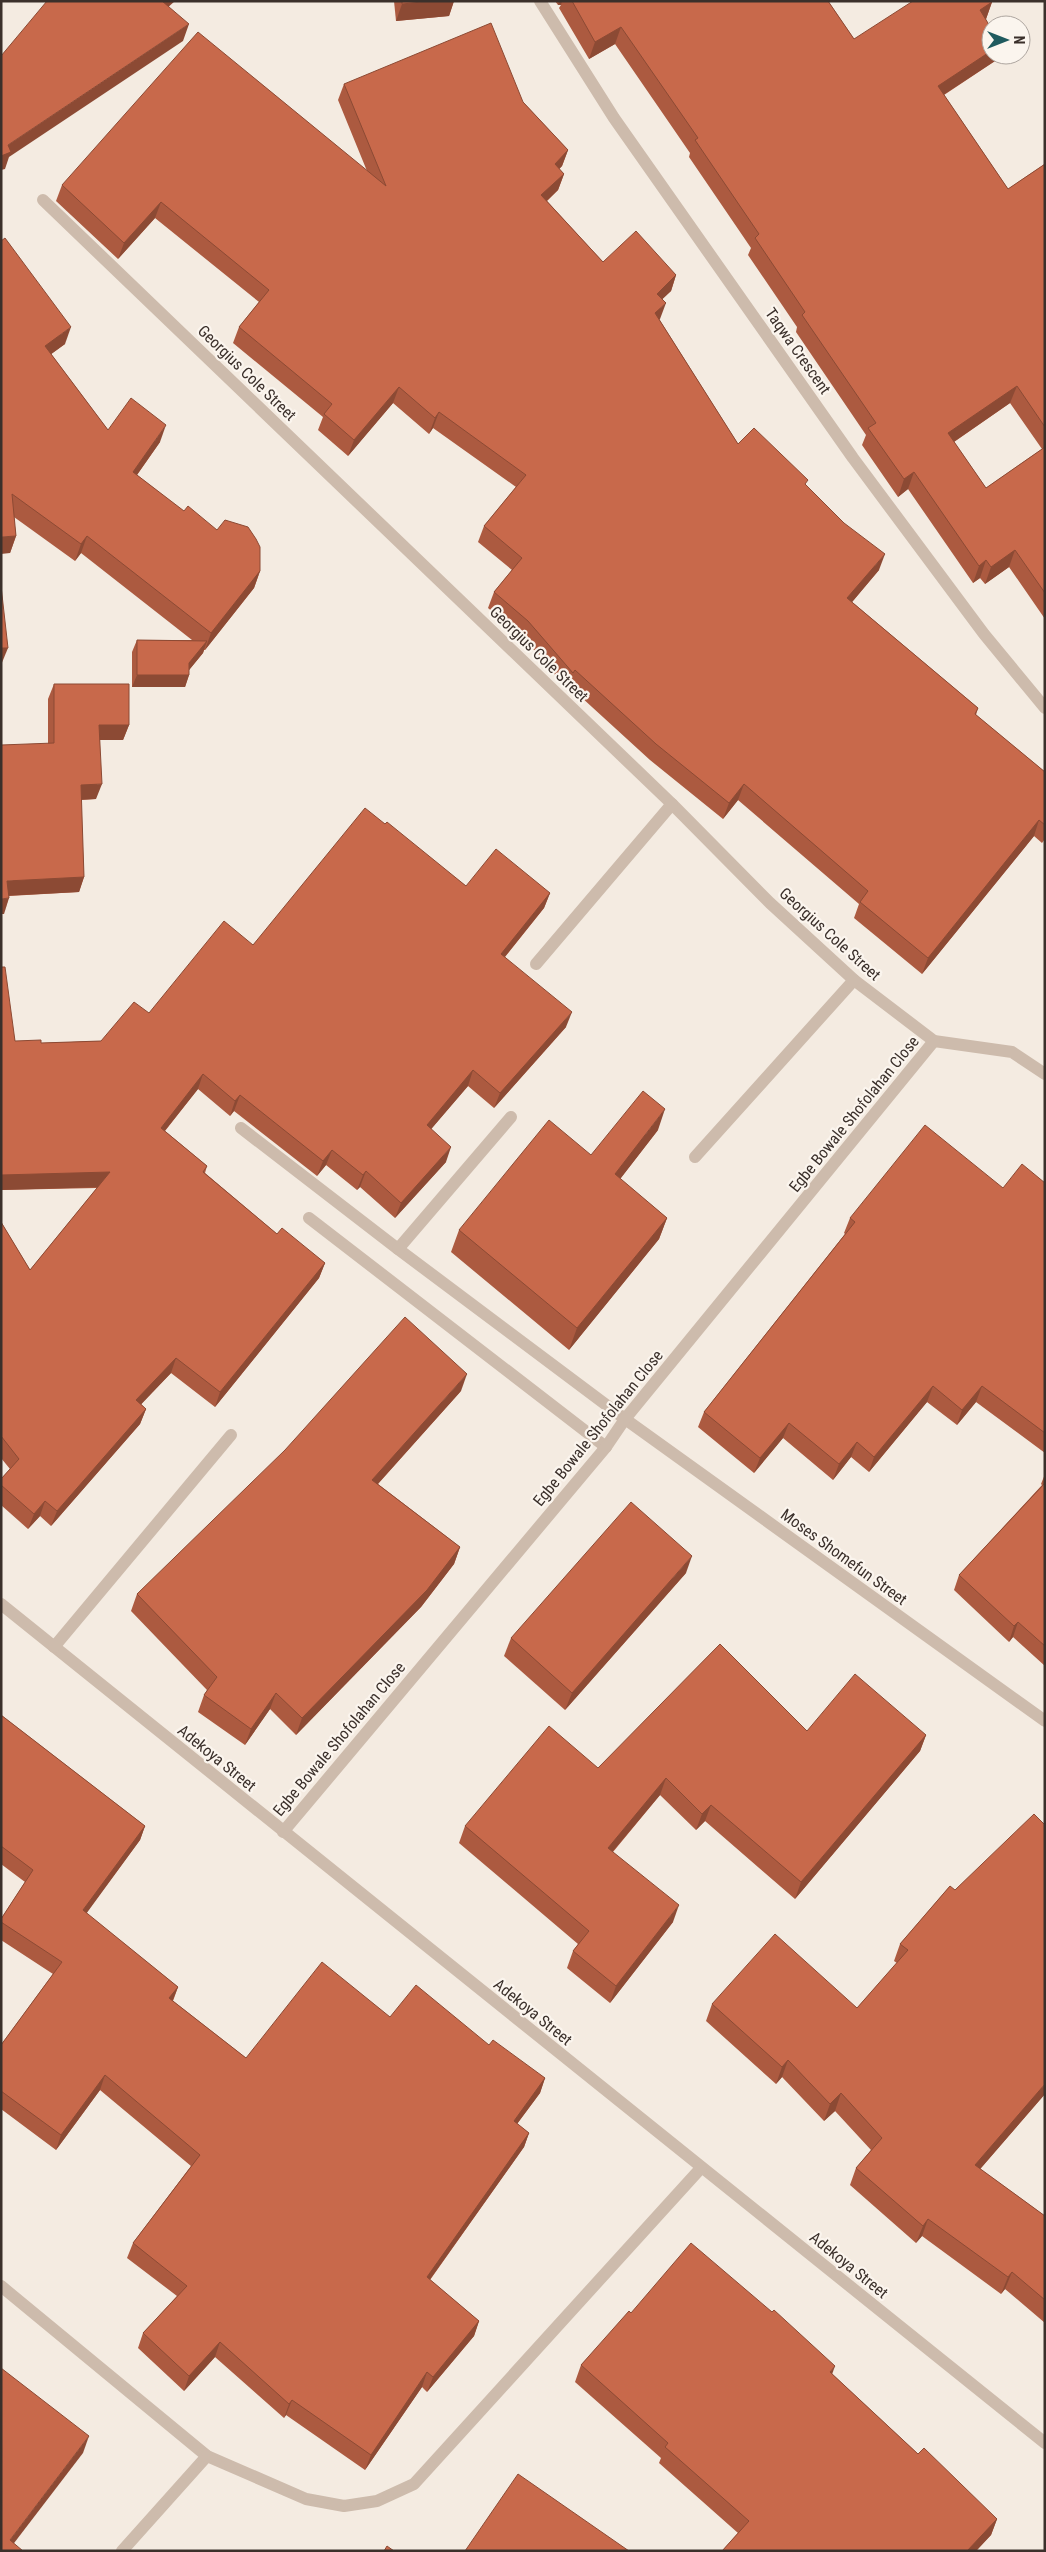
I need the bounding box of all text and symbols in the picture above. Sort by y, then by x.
north arrow [981,15,1031,65]
text: N [1011,36,1027,44]
street label: Taqwa Crescent [761,304,835,398]
street label: Georgius Cole Street [194,321,300,425]
street label: Georgius Cole Street [486,602,592,706]
street label: Georgius Cole Street [776,884,885,985]
street label: Egbe Bowale Shofolahan Close [785,1032,923,1196]
street label: Egbe Bowale Shofolahan Close [529,1346,667,1510]
street label: Moses Shomefun Street [777,1505,911,1609]
street label: Egbe Bowale Shofolahan Close [269,1658,409,1820]
street label: Adekoya Street [174,1721,260,1795]
street label: Adekoya Street [490,1975,576,2049]
street label: Adekoya Street [806,2228,892,2302]

